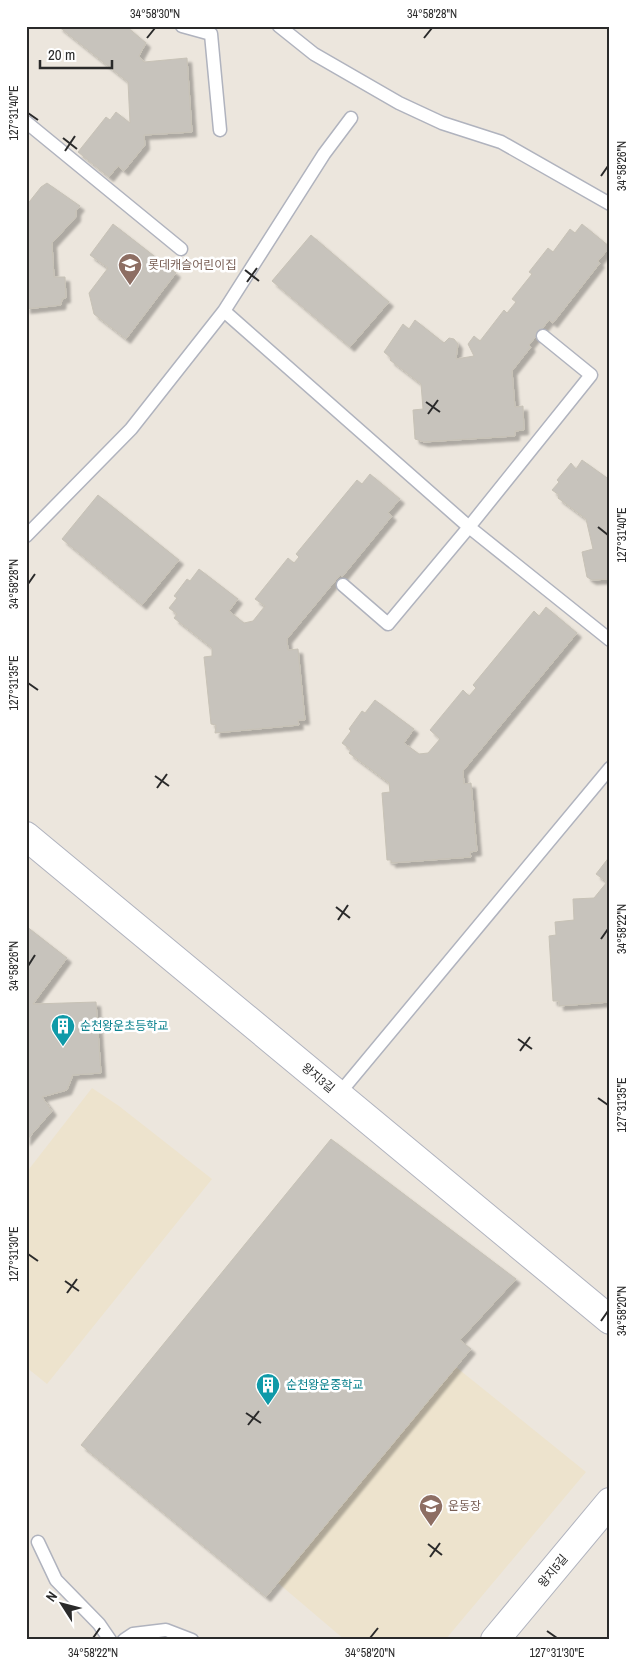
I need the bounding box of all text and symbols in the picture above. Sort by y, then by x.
text: 34°58'30"N [130,6,180,22]
text: 34°58'28"N [407,6,457,22]
scale bar [40,38,112,70]
text: 20 m [48,44,75,65]
text: 127°31'40"E [6,85,22,141]
text: 34°58'26"N [614,141,630,191]
school or university icon: 롯데캐슬어린이집 [117,252,143,286]
place label: 롯데캐슬어린이집 [148,257,236,273]
text: 127°31'40"E [614,507,630,563]
text: 34°58'28"N [6,559,22,609]
text: 127°31'35"E [6,655,22,711]
text: 34°58'22"N [614,904,630,954]
text: 34°58'26"N [6,941,22,991]
building icon: 순천왕운초등학교 [50,1013,76,1047]
place label: 순천왕운초등학교 [80,1018,168,1034]
street label: 왕지3길 [298,1059,338,1097]
text: 127°31'35"E [614,1077,630,1133]
text: 127°31'30"E [6,1226,22,1282]
text: 34°58'20"N [614,1286,630,1336]
building icon: 순천왕운중학교 [255,1372,281,1406]
place label: 순천왕운중학교 [286,1377,363,1393]
school or university icon: 운동장 [418,1493,444,1527]
place label: 운동장 [448,1498,481,1514]
street label: 왕지5길 [534,1551,572,1591]
north arrow [38,1578,88,1628]
text: N [42,1588,61,1605]
text: 34°58'22"N [68,1645,118,1661]
text: 34°58'20"N [345,1645,395,1661]
text: 127°31'30"E [529,1645,585,1661]

